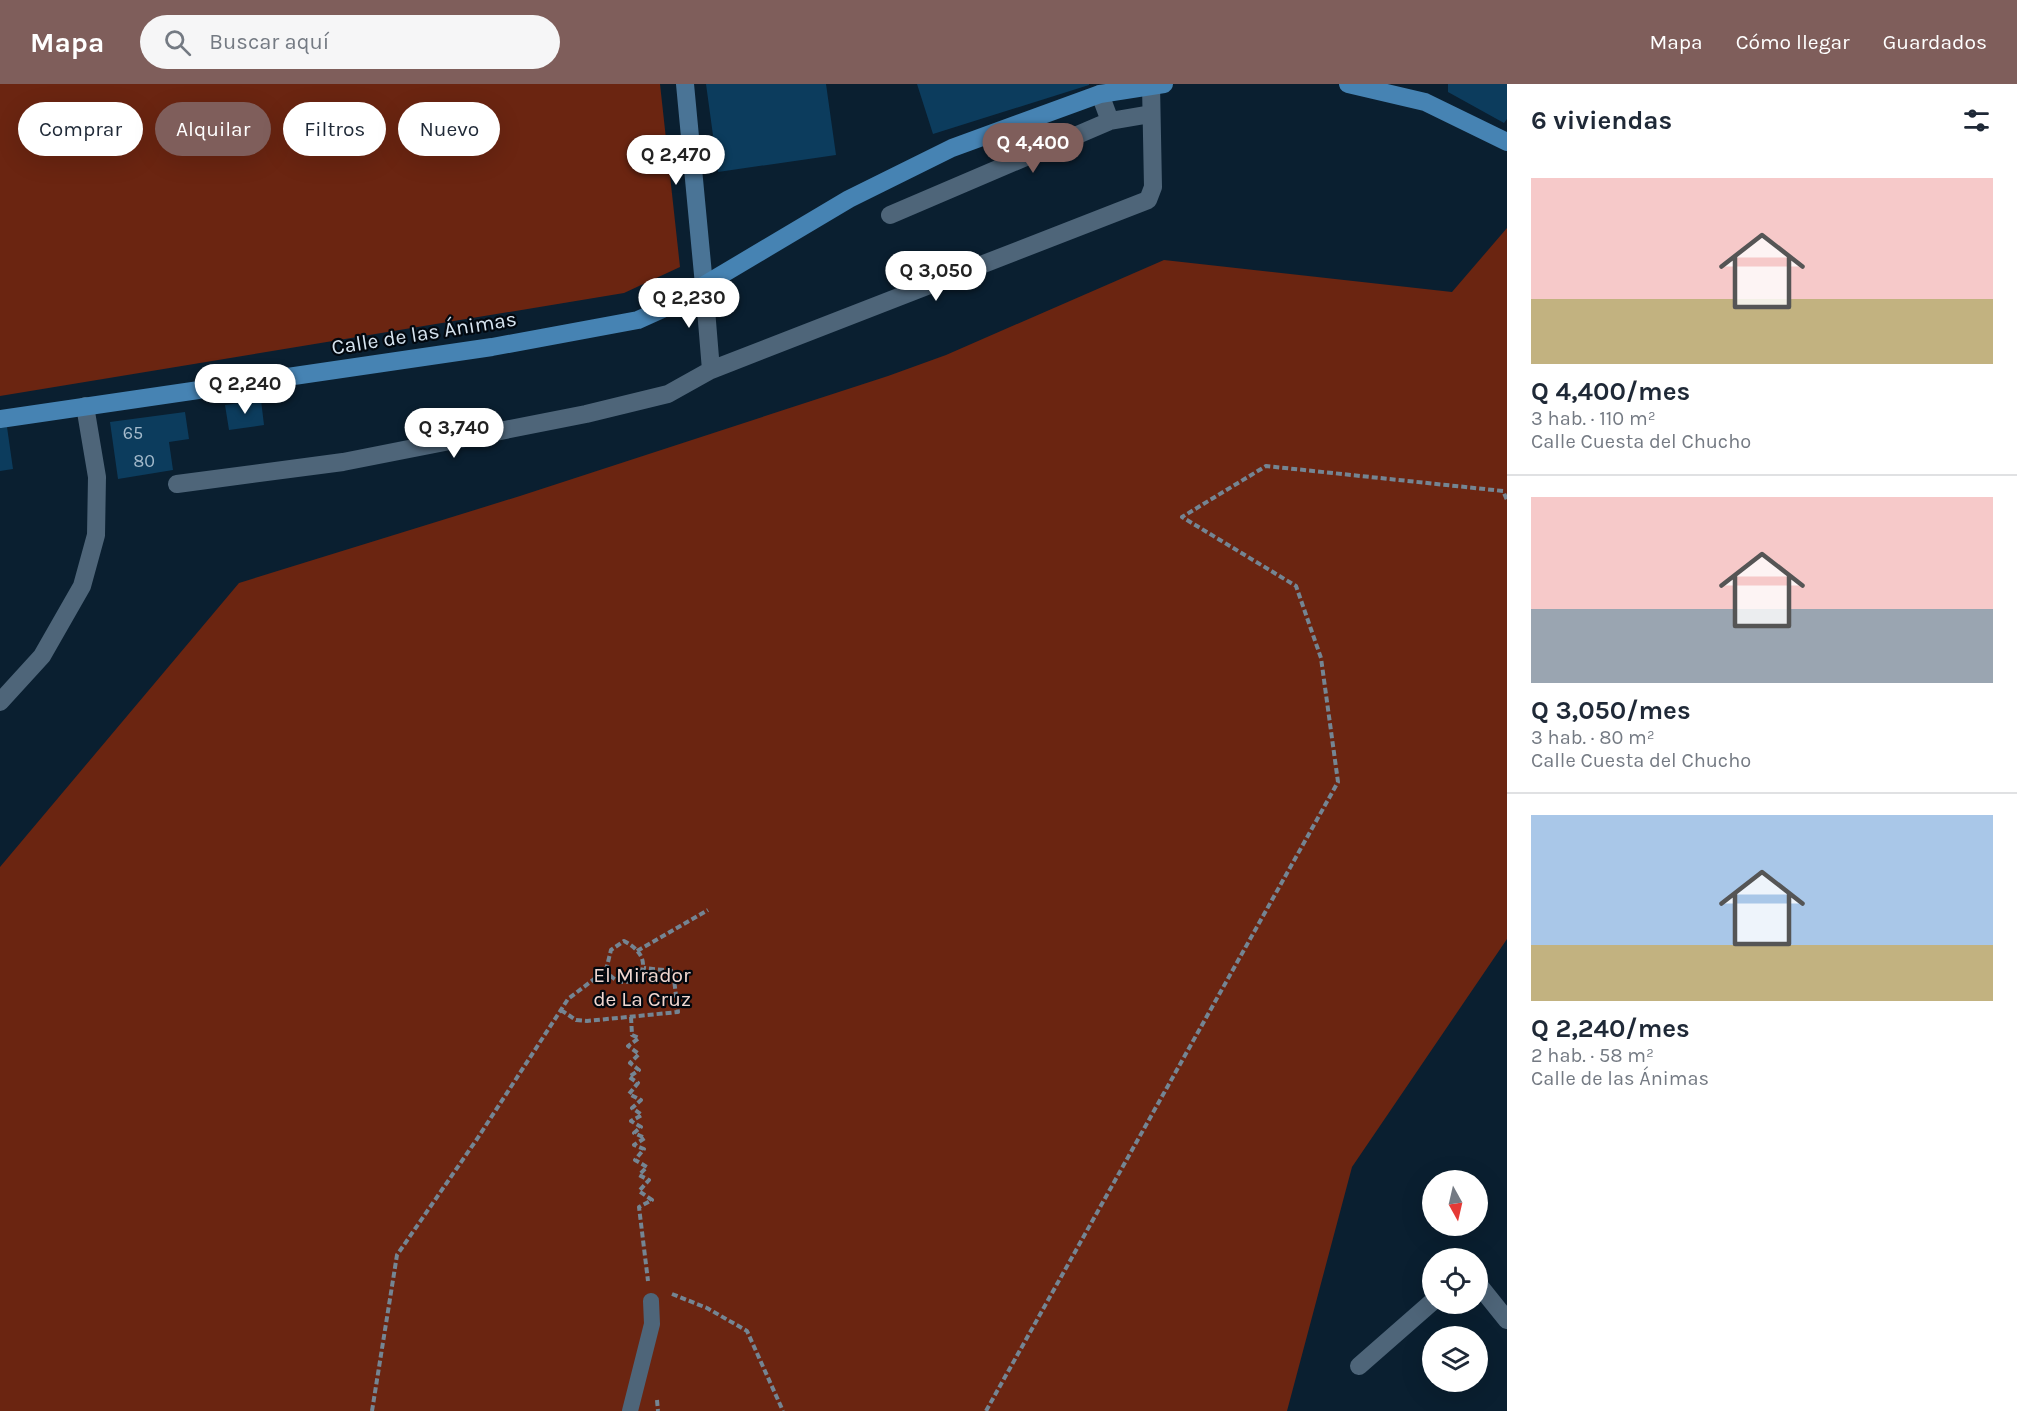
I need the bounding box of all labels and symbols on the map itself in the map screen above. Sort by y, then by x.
pin: Q 4,400 [978,123,1088,174]
pin: Q 2,470 [621,135,731,186]
pin: Q 3,050 [881,251,991,302]
pin: Q 2,230 [634,278,744,329]
street label: Calle de las Ánimas [330,307,518,359]
pin: Q 2,240 [190,364,300,415]
pin: Q 3,740 [399,408,509,459]
house number: 65 [123,422,143,444]
house number: 80 [133,450,155,472]
park label: El Mirador de La Cruz [593,963,691,1011]
north arrow [1422,1170,1488,1236]

